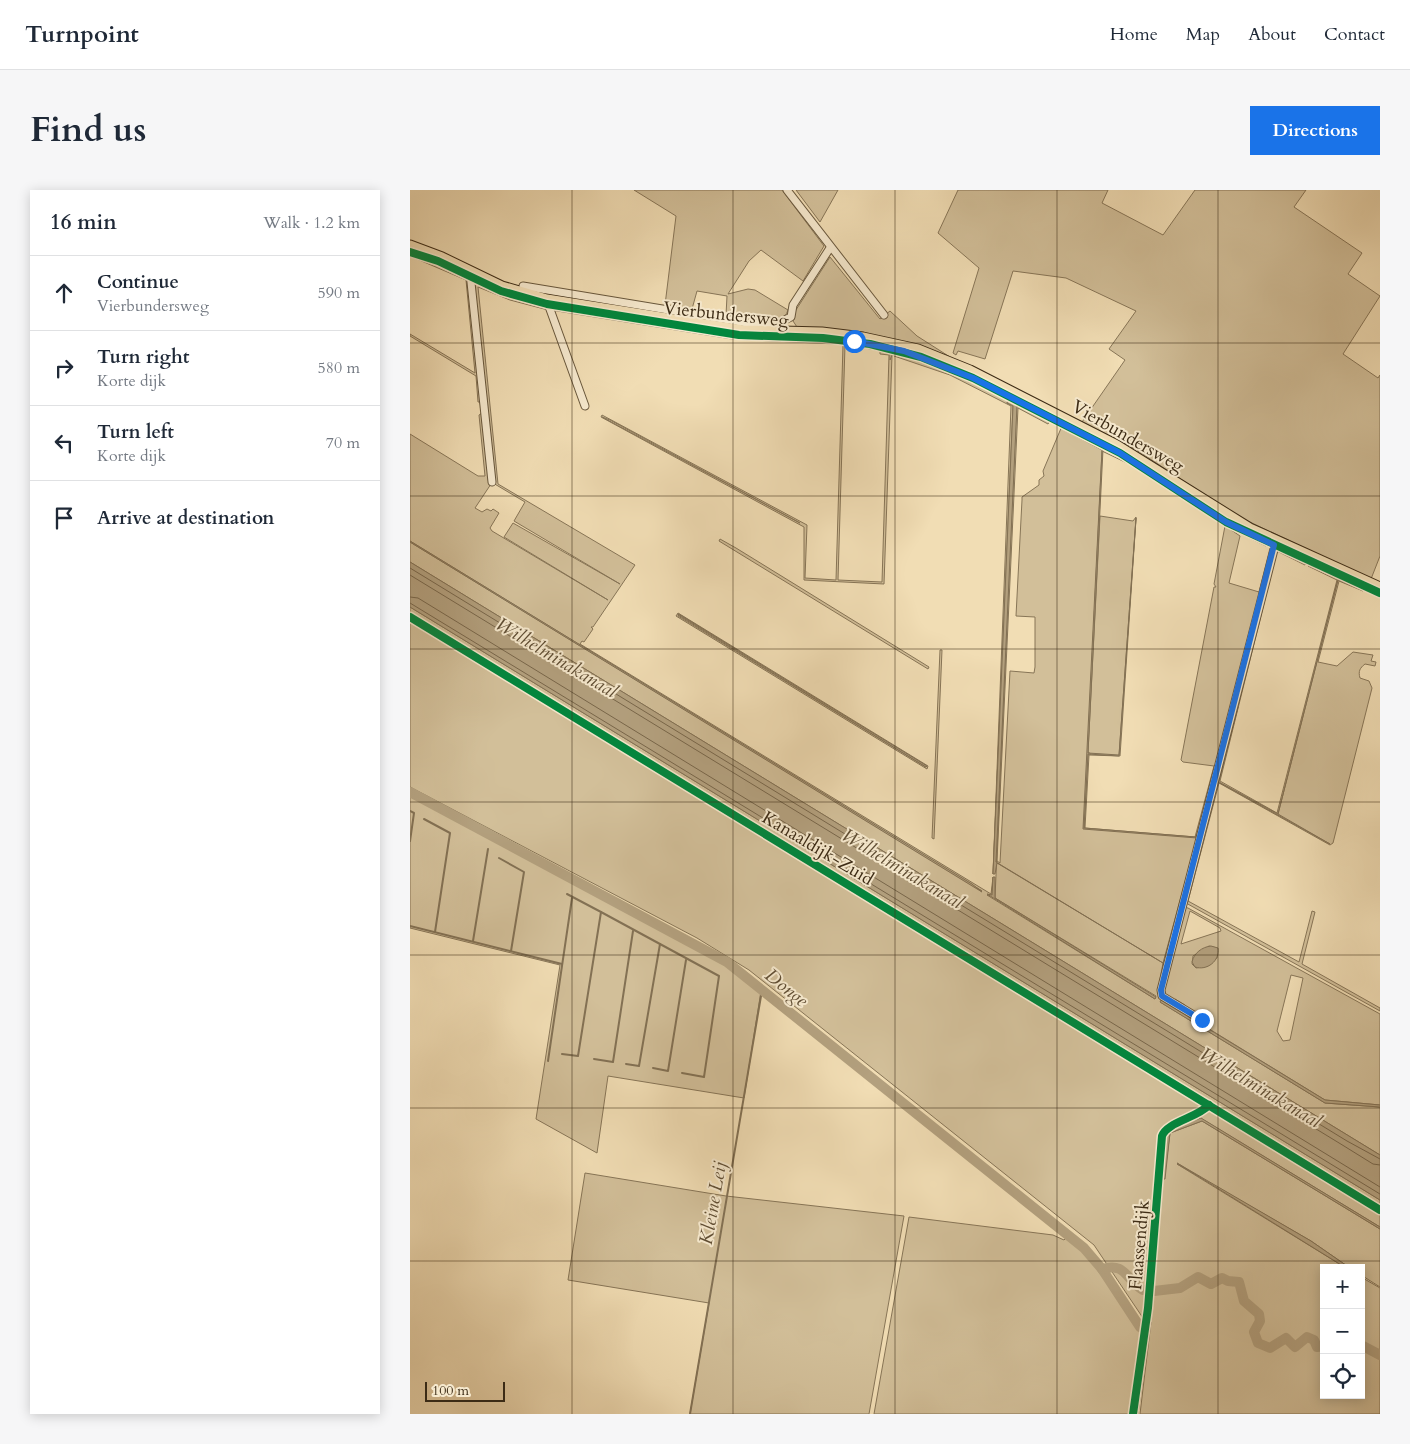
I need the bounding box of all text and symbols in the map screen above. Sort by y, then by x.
text: Turnpoint [25,18,139,51]
text: Home [1110,22,1158,47]
text: Map [1186,22,1220,47]
text: About [1248,22,1296,47]
text: Contact [1324,22,1385,47]
text: Find us [30,106,146,154]
button: Directions [1250,106,1380,155]
text: 16 min [50,208,117,237]
text: Walk · 1.2 km [263,212,360,234]
text: Continue [97,269,179,295]
icon: ahead [50,279,78,307]
text: 590 m [318,282,360,304]
text: Vierbundersweg [97,295,209,317]
street label: Vierbundersweg [662,295,791,334]
route start [843,330,866,353]
text: Turn right [97,344,189,370]
icon: right [50,354,78,382]
text: 580 m [318,357,360,379]
text: Korte dijk [97,370,166,392]
street label: Vierbundersweg [1067,394,1189,479]
text: Turn left [97,419,174,445]
icon: left [50,429,78,457]
text: 70 m [326,432,360,454]
text: Korte dijk [97,445,166,467]
icon: arrive [50,504,78,532]
text: Arrive at destination [97,505,274,531]
water label: Wilhelminakanaal [491,611,623,705]
street label: Kanaaldijk-Zuid [757,805,879,892]
water label: Wilhelminakanaal [837,822,969,916]
water label: Donge [759,963,814,1013]
route end [1191,1009,1214,1032]
water label: Wilhelminakanaal [1195,1041,1327,1135]
water label: Kleine Leij [693,1159,733,1247]
street label: Flaassendijk [1123,1199,1156,1291]
map controls [1320,1264,1365,1399]
button: + [1320,1264,1365,1309]
button: − [1320,1309,1365,1354]
button: locate [1320,1354,1365,1399]
scale bar [425,1379,505,1402]
text: 100 m [432,1381,469,1400]

